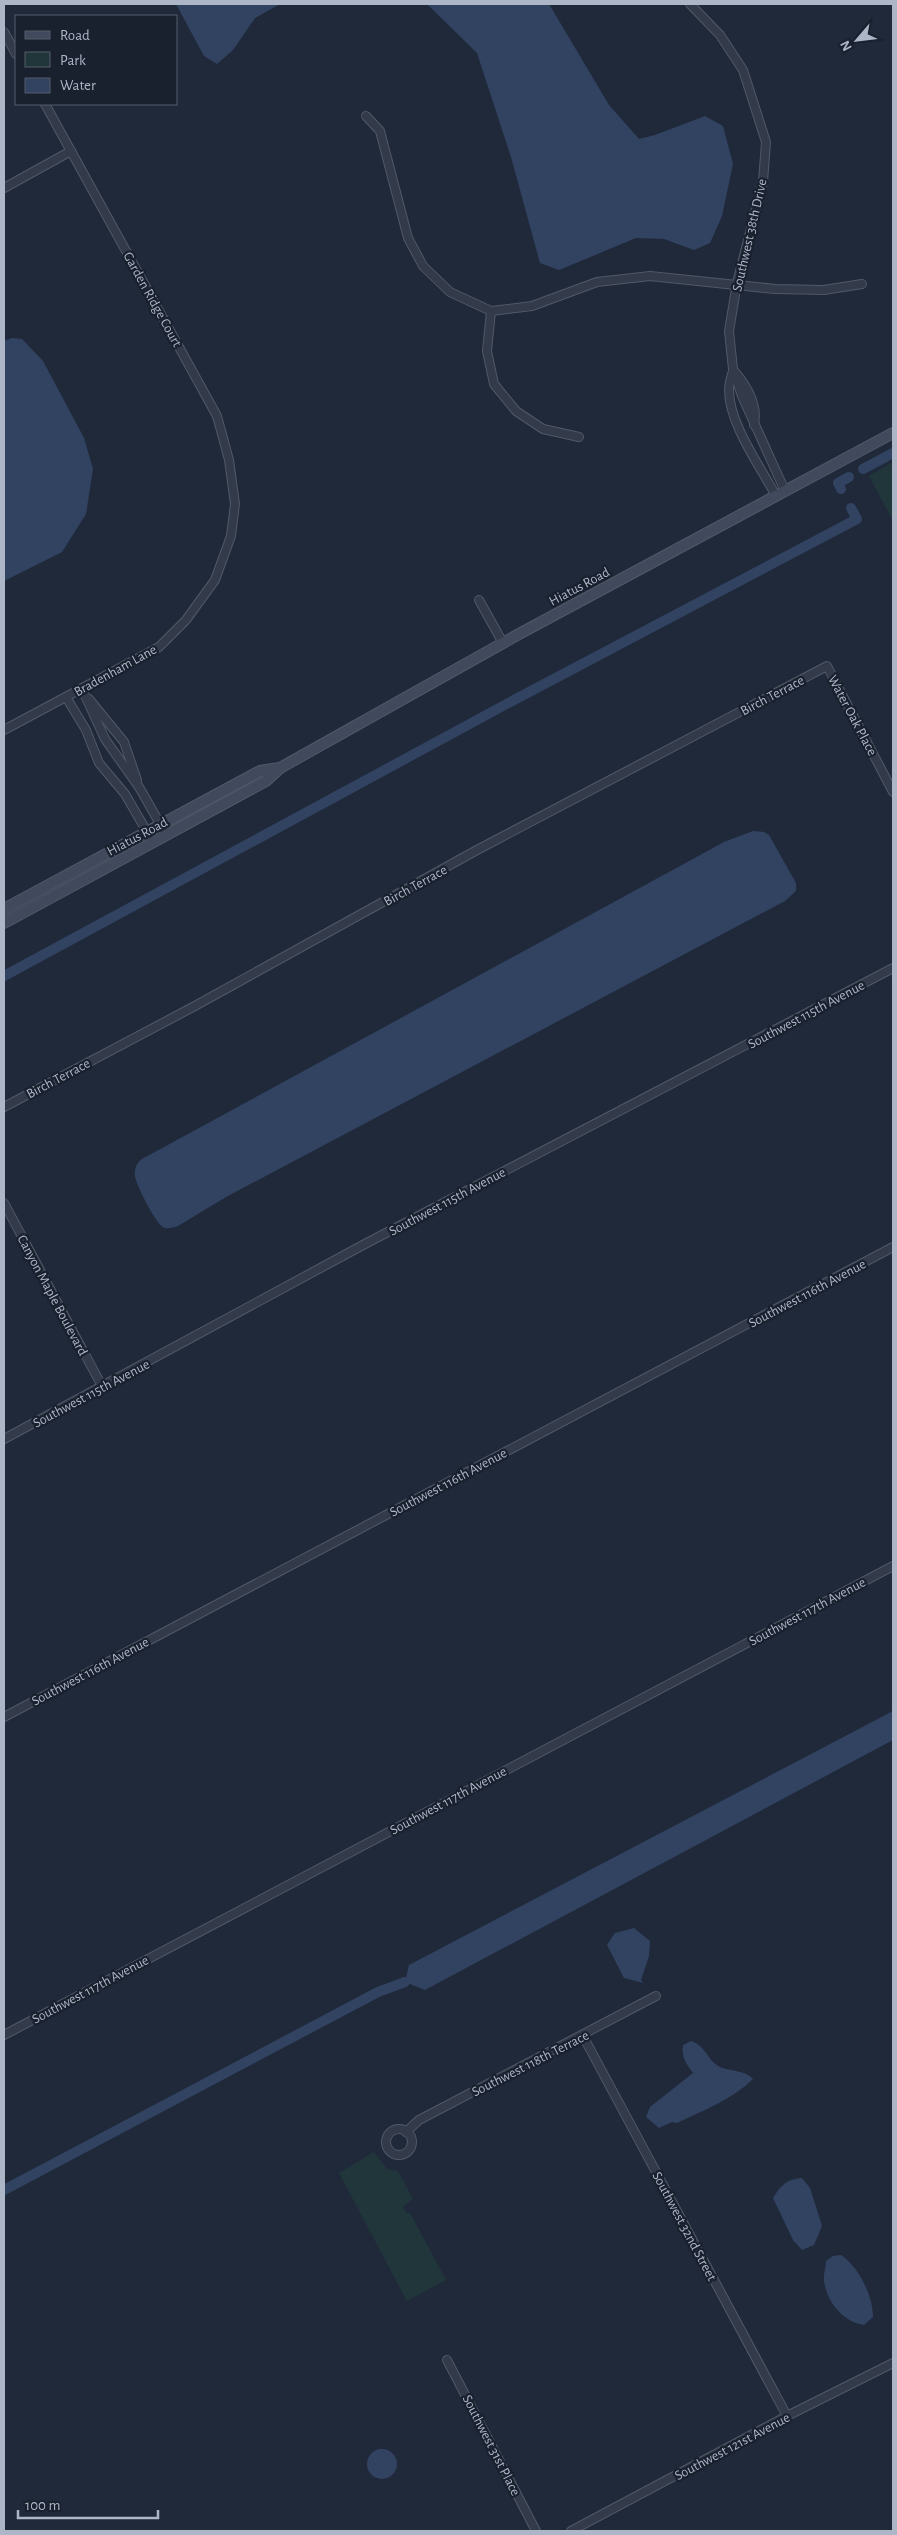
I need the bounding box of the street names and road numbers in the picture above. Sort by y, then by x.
street label: Southwest 38th Drive [730,178,770,293]
street label: Garden Ridge Court [120,250,184,350]
street label: Hiatus Road [547,565,612,609]
street label: Bradenham Lane [72,642,159,699]
street label: Birch Terrace [738,673,807,718]
street label: Water Oak Place [825,673,879,758]
street label: Hiatus Road [105,815,170,859]
street label: Birch Terrace [381,863,449,909]
street label: Southwest 115th Avenue [746,978,867,1052]
street label: Birch Terrace [24,1056,93,1101]
street label: Southwest 115th Avenue [387,1165,508,1239]
street label: Canyon Maple Boulevard [14,1233,90,1358]
street label: Southwest 116th Avenue [747,1257,868,1331]
street label: Southwest 115th Avenue [31,1357,152,1431]
street label: Southwest 116th Avenue [388,1446,509,1520]
street label: Southwest 117th Avenue [747,1575,868,1649]
street label: Southwest 116th Avenue [30,1635,151,1709]
street label: Southwest 117th Avenue [388,1764,509,1838]
street label: Southwest 117th Avenue [30,1953,151,2027]
street label: Southwest 118th Terrace [470,2028,591,2099]
street label: Southwest 32nd Street [649,2170,719,2284]
street label: Southwest 31st Place [460,2393,523,2498]
street label: Southwest 121st Avenue [673,2411,792,2483]

